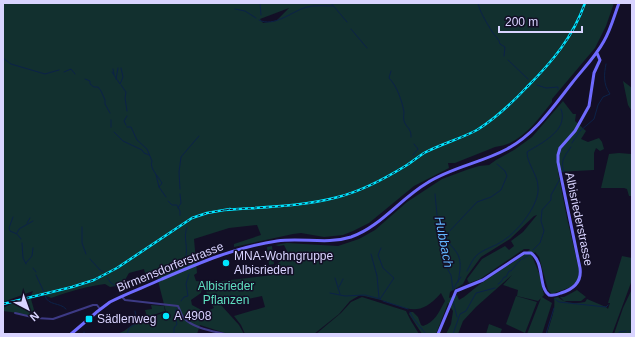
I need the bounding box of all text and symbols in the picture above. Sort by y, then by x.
scale bar [499,8,582,34]
text: 200 m [505,15,538,29]
street label: Albisriederstrasse [562,171,596,267]
water label: Hubbach [432,215,456,269]
street label: Birmensdorferstrasse [115,239,226,295]
place label: MNA-Wohngruppe Albisrieden [234,249,333,277]
marker: MNA-Wohngruppe Albisrieden [221,258,231,268]
park label: Albisrieder Pflanzen [198,279,254,307]
north arrow [8,289,48,329]
text: N [28,309,41,324]
place label: A 4908 [174,309,212,323]
marker: A 4908 [161,311,171,321]
place label: Sädlenweg [97,312,156,326]
marker: Sädlenweg [84,314,94,324]

